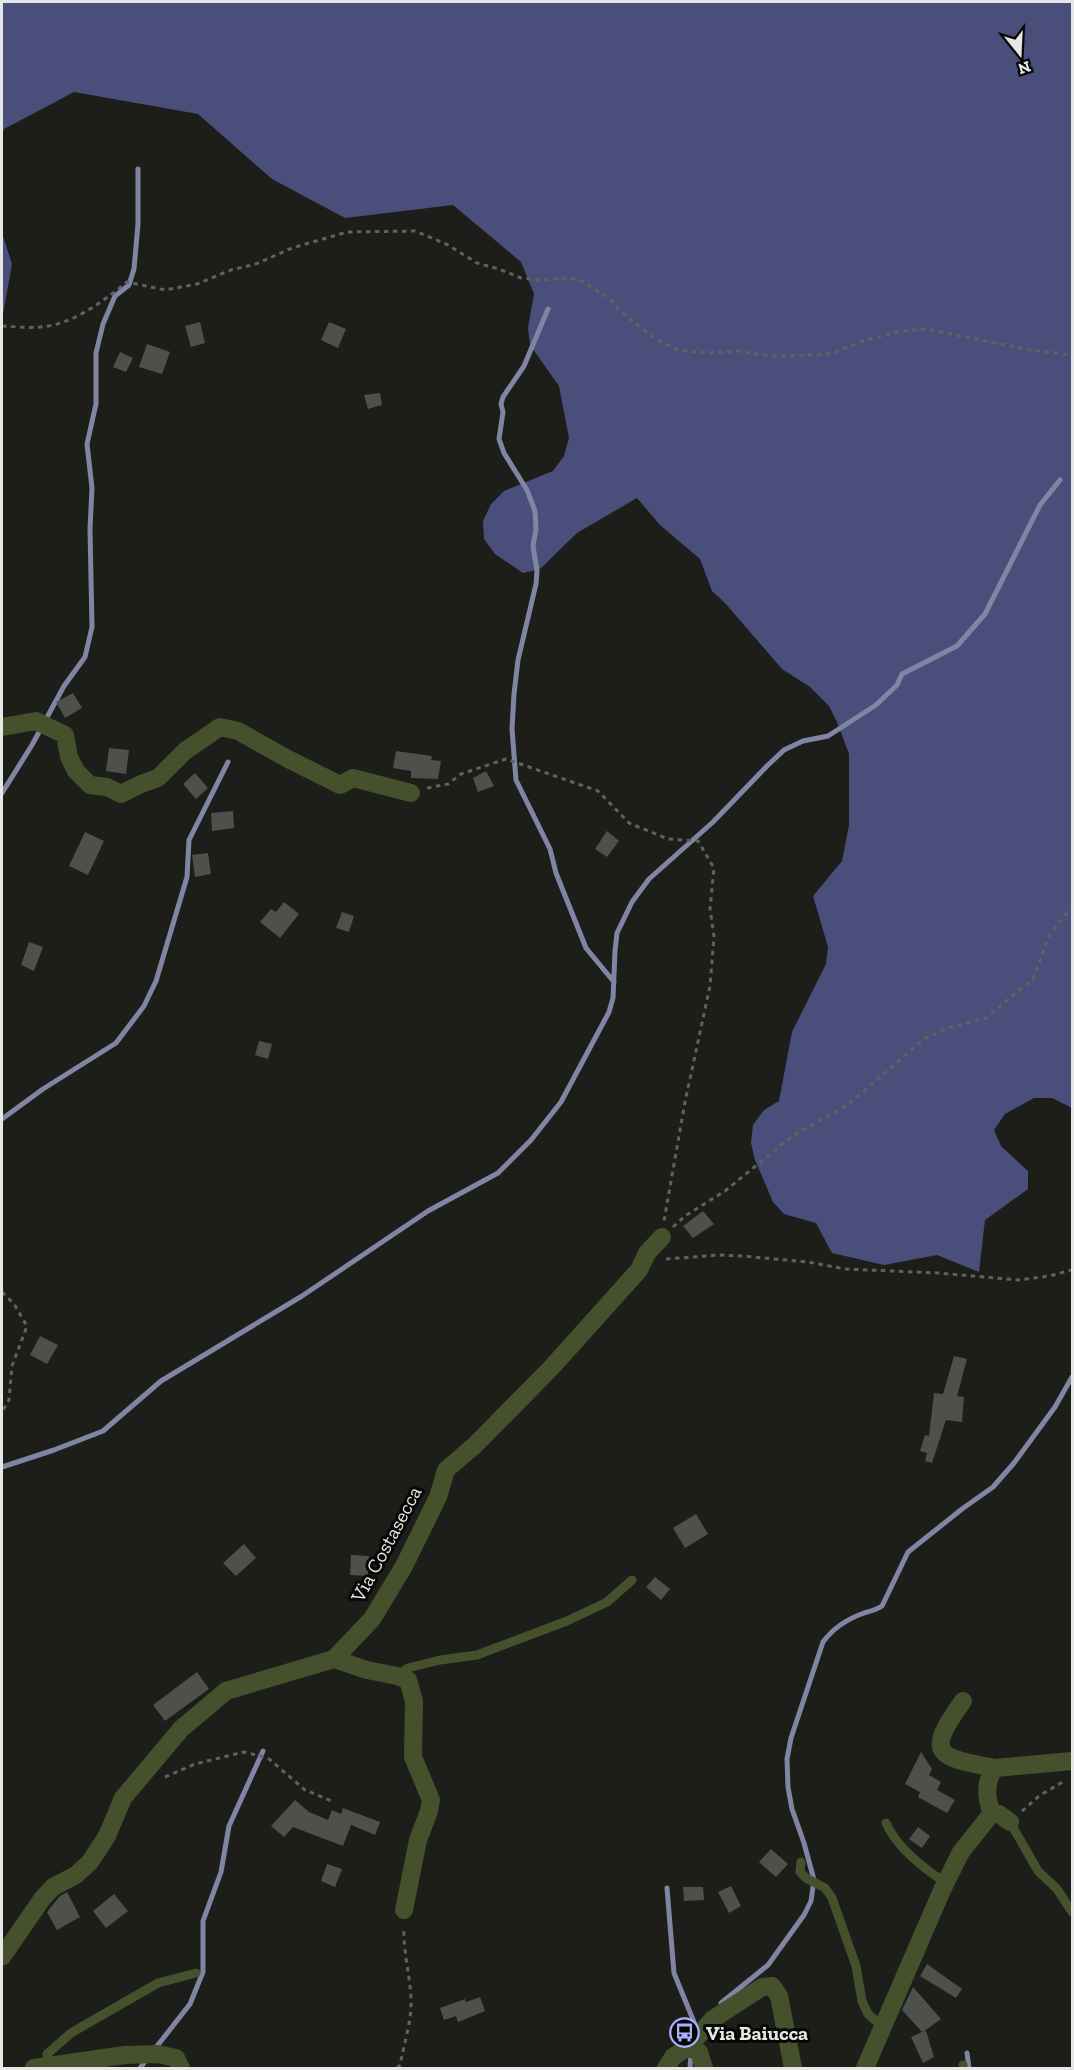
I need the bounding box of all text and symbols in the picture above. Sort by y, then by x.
north arrow [990,24,1050,84]
text: N [1016,57,1033,79]
street label: Via Costasecca [345,1482,427,1607]
bus stop icon: Via Baiucca [669,2017,701,2049]
place label: Via Baiucca [706,2021,808,2045]

